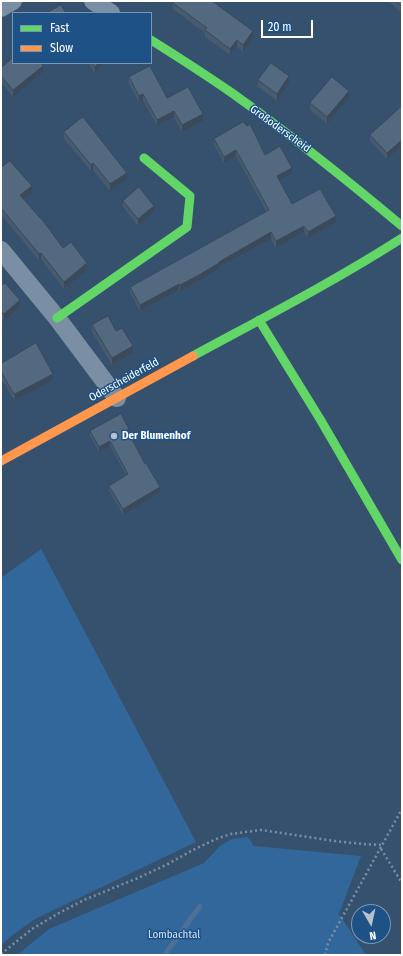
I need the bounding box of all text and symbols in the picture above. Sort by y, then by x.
legend [12,12,152,64]
scale bar [263,12,315,38]
text: 20 m [268,20,292,34]
text: Fast [50,21,69,35]
text: Slow [50,41,73,55]
street label: Großoderscheid [247,103,313,155]
street label: Oderscheiderfeld [87,355,161,405]
place label: Der Blumenhof [122,429,190,443]
marker: Der Blumenhof [109,431,119,441]
north arrow [351,904,391,944]
park label: Lombachtal [148,928,200,942]
text: N [369,928,377,942]

